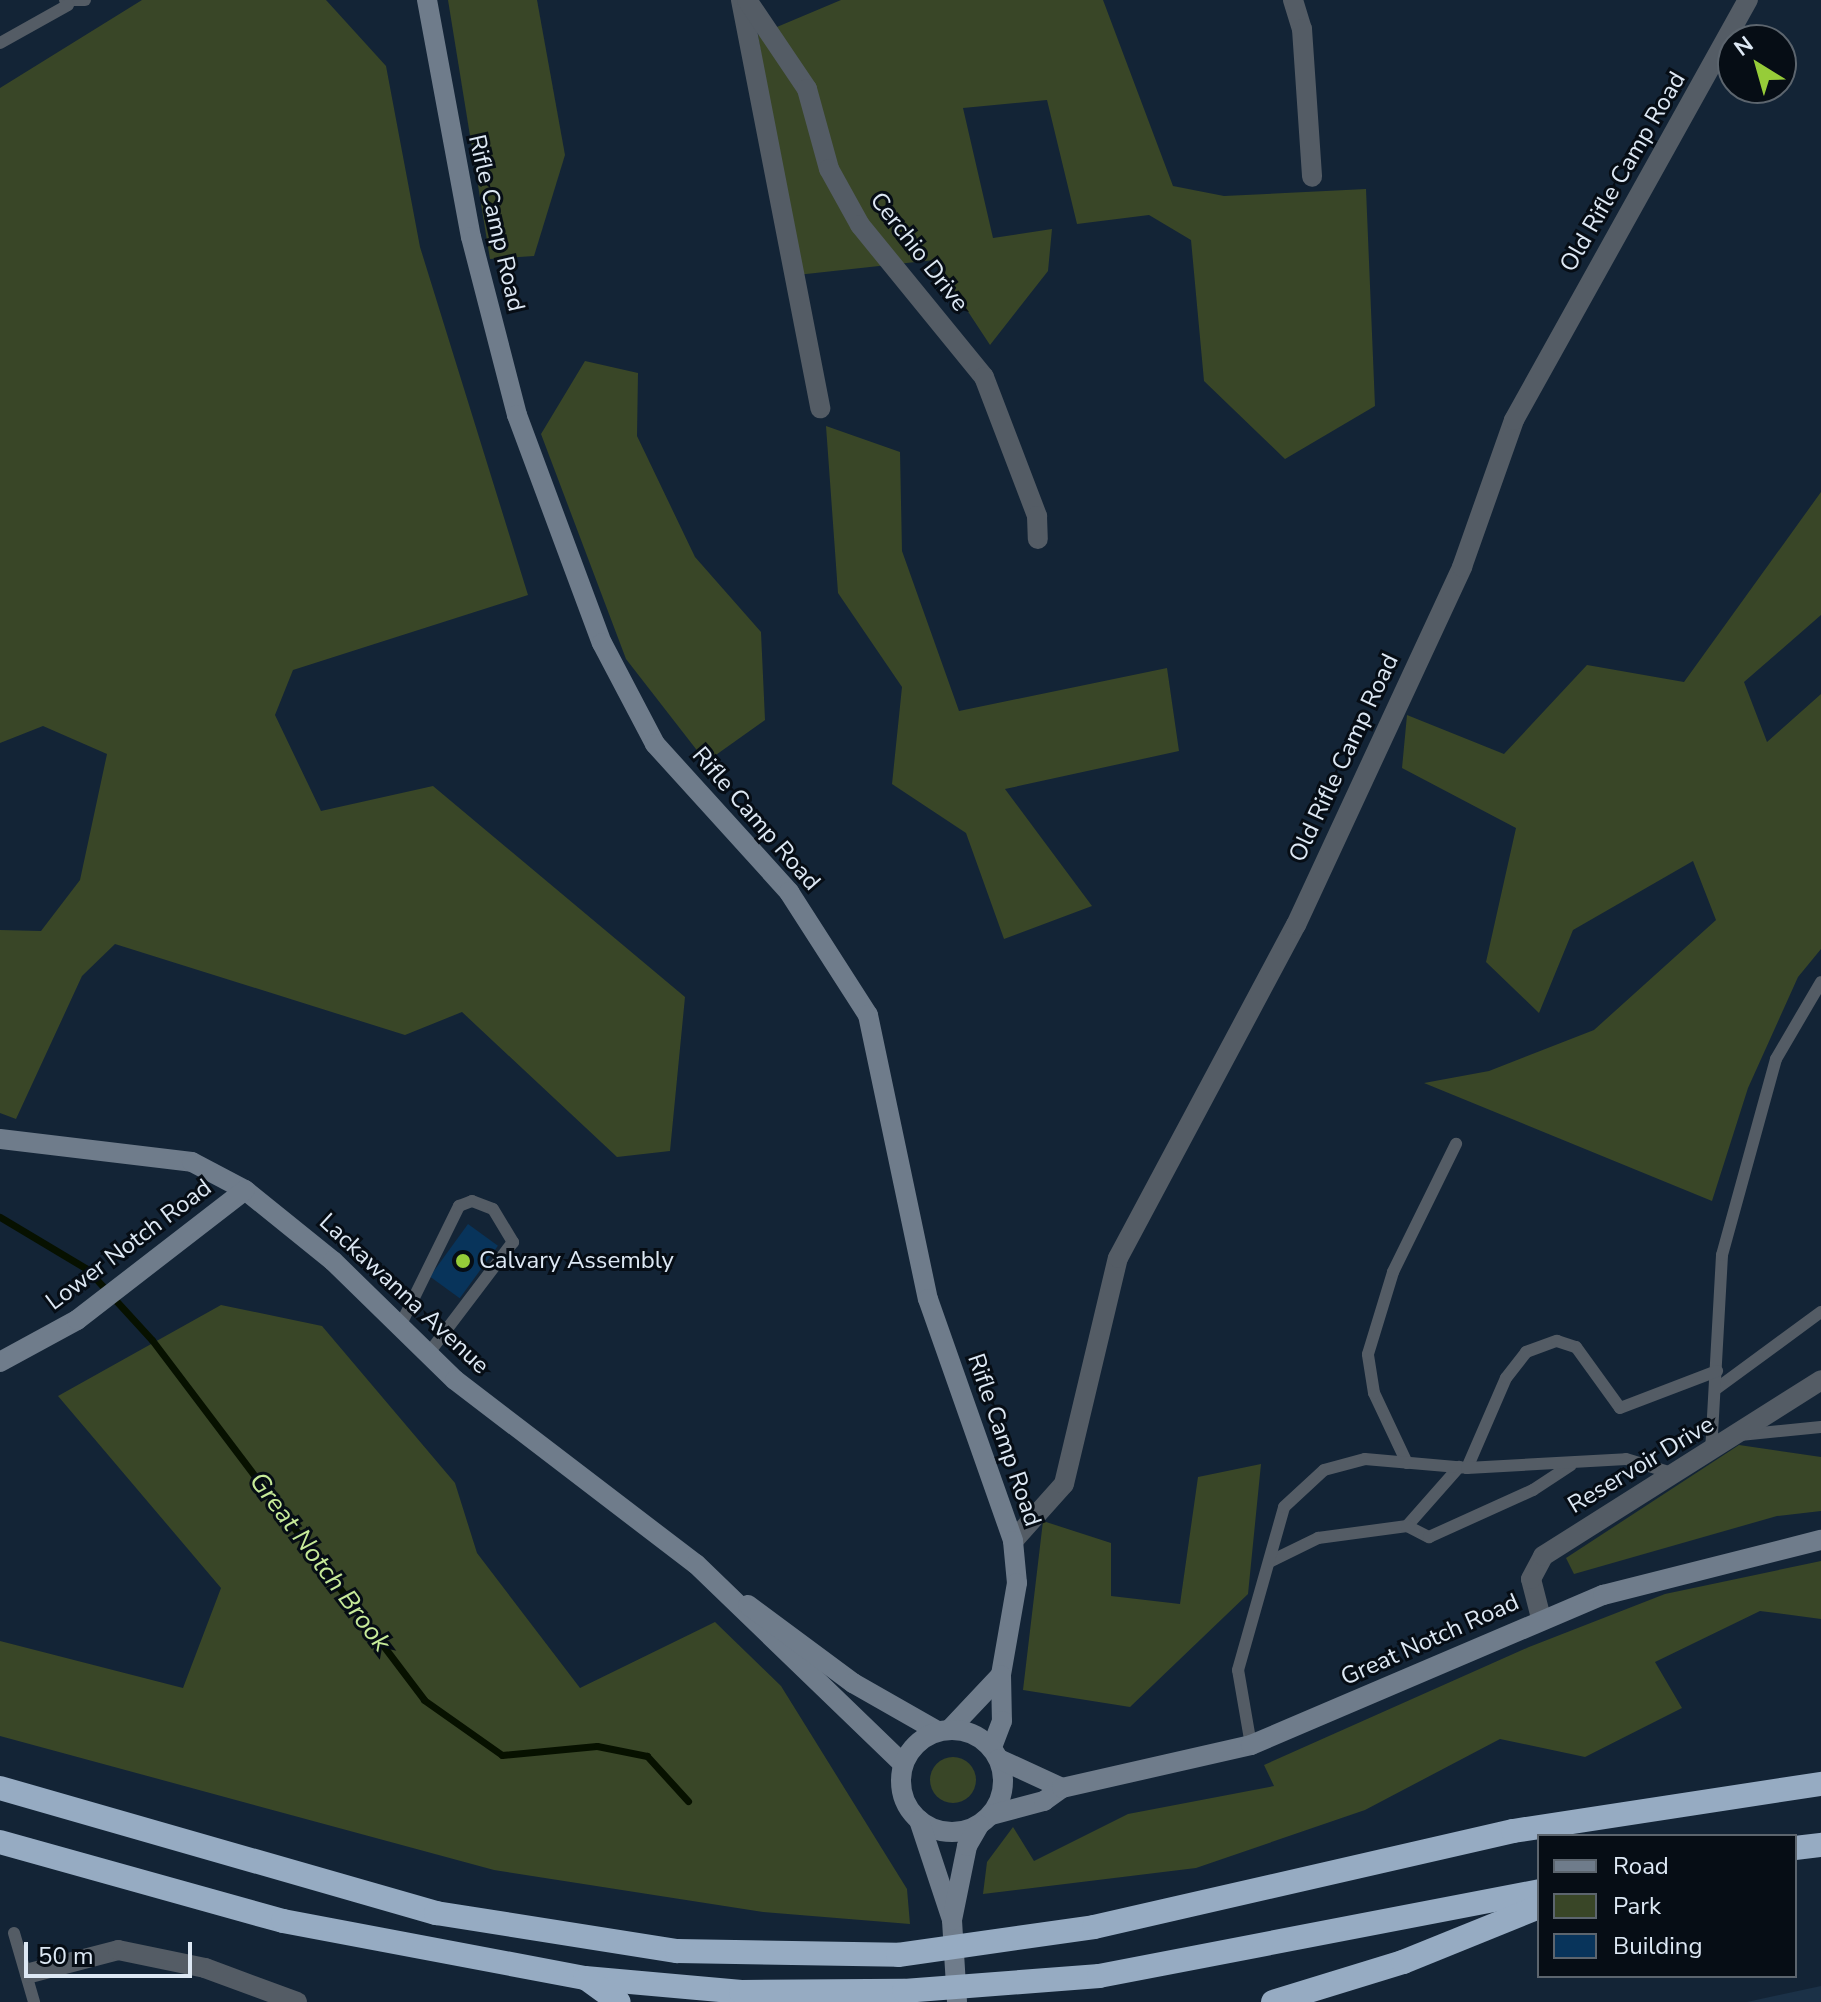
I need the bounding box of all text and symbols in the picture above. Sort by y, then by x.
north arrow [1717,24,1797,104]
text: N [1728,29,1759,63]
street label: Old Rifle Camp Road [1554,67,1692,277]
street label: Rifle Camp Road [462,132,530,314]
street label: Cerchio Drive [864,187,974,317]
street label: Old Rifle Camp Road [1283,649,1405,867]
street label: Rifle Camp Road [686,741,826,897]
street label: Lower Notch Road [41,1173,217,1317]
street label: Lackawanna Avenue [313,1208,495,1380]
place label: Calvary Assembly [479,1247,674,1275]
marker: Calvary Assembly [454,1252,472,1270]
street label: Rifle Camp Road [961,1350,1047,1530]
street label: Reservoir Drive [1563,1410,1719,1520]
water label: Great Notch Brook [243,1466,397,1658]
street label: Great Notch Road [1336,1588,1524,1692]
legend [1537,1834,1797,1978]
text: Road [1613,1850,1669,1882]
text: Park [1613,1890,1661,1922]
scale bar [28,1926,196,1976]
text: Building [1613,1930,1703,1962]
text: 50 m [38,1940,94,1972]

